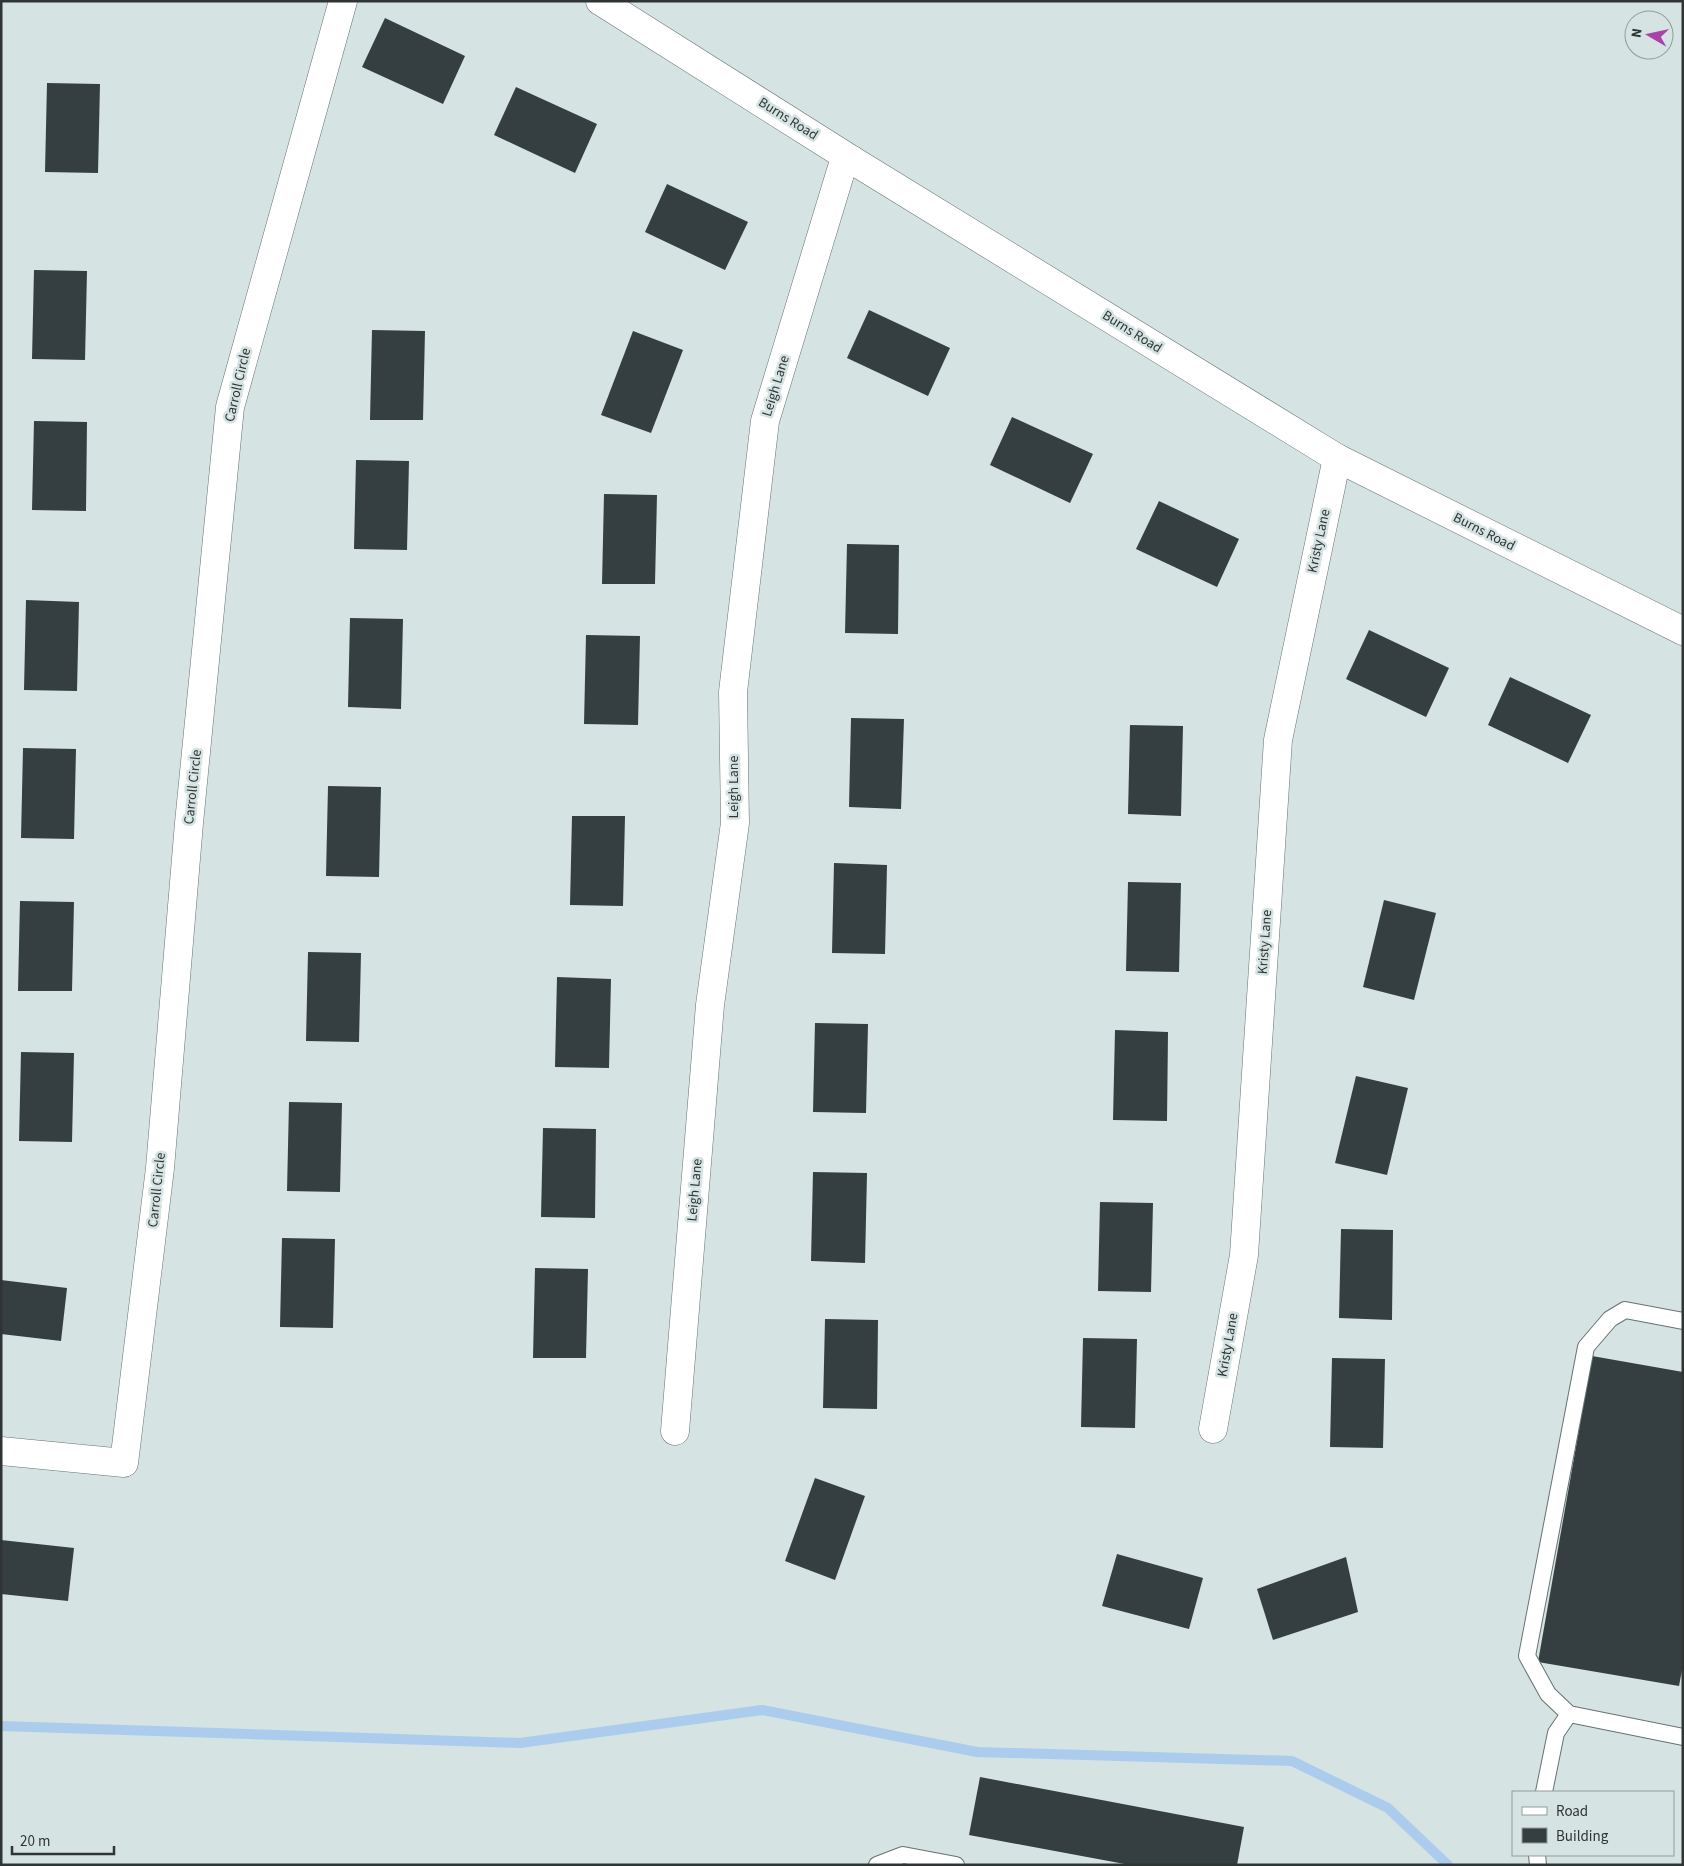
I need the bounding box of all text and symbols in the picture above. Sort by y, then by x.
north arrow [1624,10,1674,60]
text: N [1627,27,1648,39]
street label: Burns Road [754,93,822,145]
street label: Burns Road [1098,306,1166,358]
street label: Carroll Circle [220,346,256,424]
street label: Leigh Lane [757,353,795,419]
street label: Kristy Lane [1303,507,1336,575]
street label: Burns Road [1450,508,1518,556]
street label: Carroll Circle [179,749,207,825]
street label: Leigh Lane [724,755,744,818]
street label: Kristy Lane [1253,909,1277,975]
street label: Carroll Circle [143,1152,171,1228]
street label: Leigh Lane [682,1158,708,1222]
street label: Kristy Lane [1213,1311,1243,1379]
legend [1512,1791,1674,1856]
text: Road [1556,1801,1588,1822]
scale bar [12,1824,115,1856]
text: Building [1556,1826,1609,1847]
text: 20 m [20,1831,50,1852]

